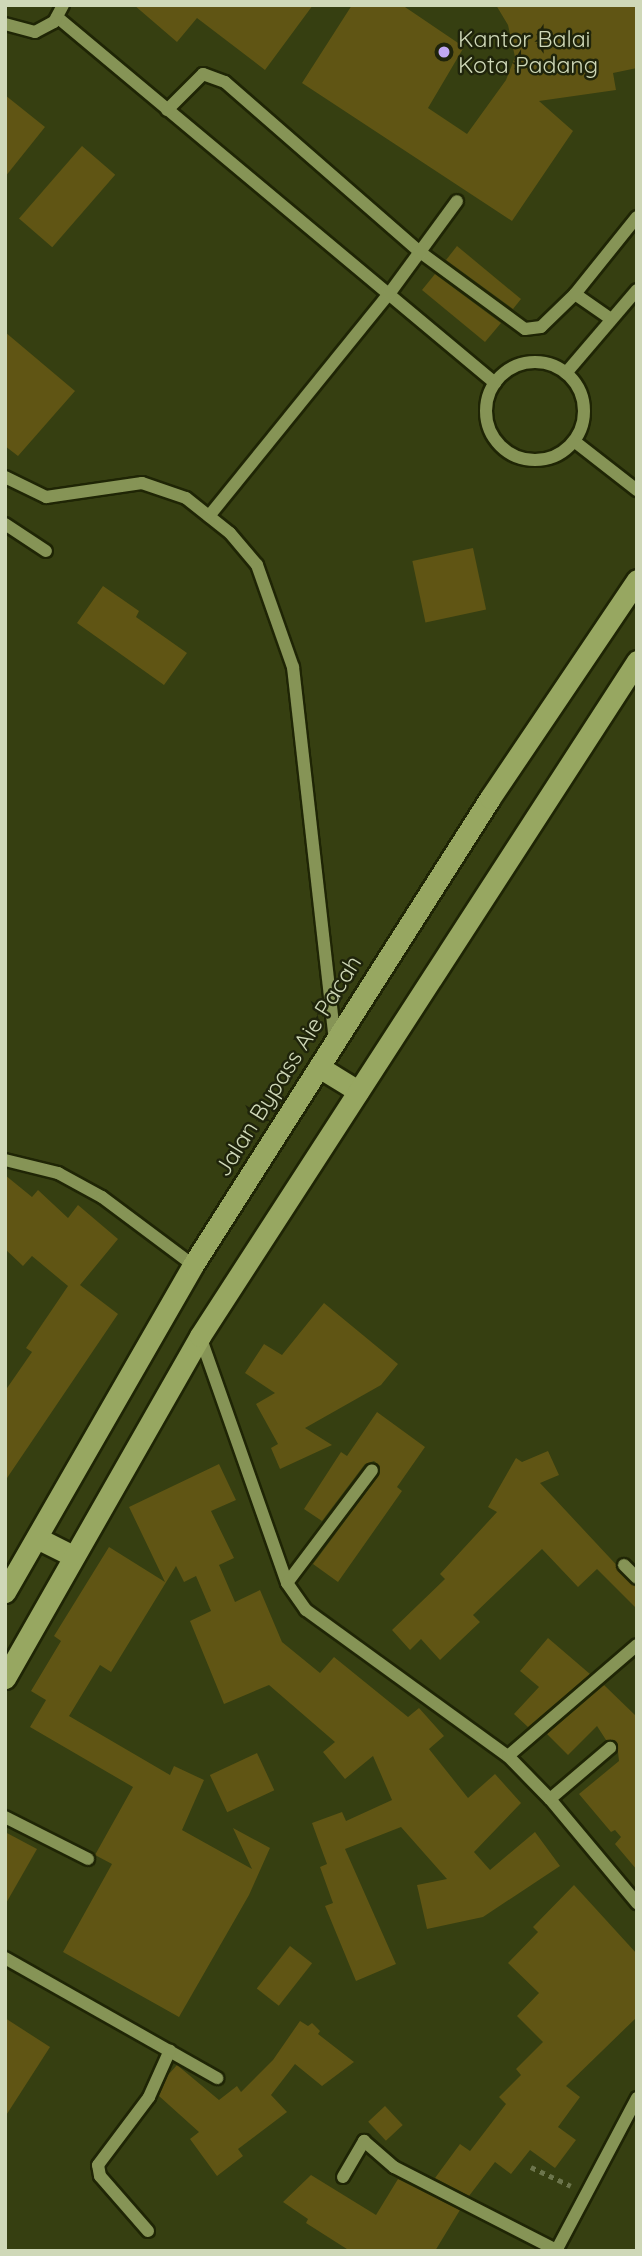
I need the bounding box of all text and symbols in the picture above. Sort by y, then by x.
place label: Kantor Balai Kota Padang [458,25,598,79]
marker: Kantor Balai Kota Padang [436,44,452,60]
street label: Jalan Bypass Aie Pacah [209,950,367,1182]

